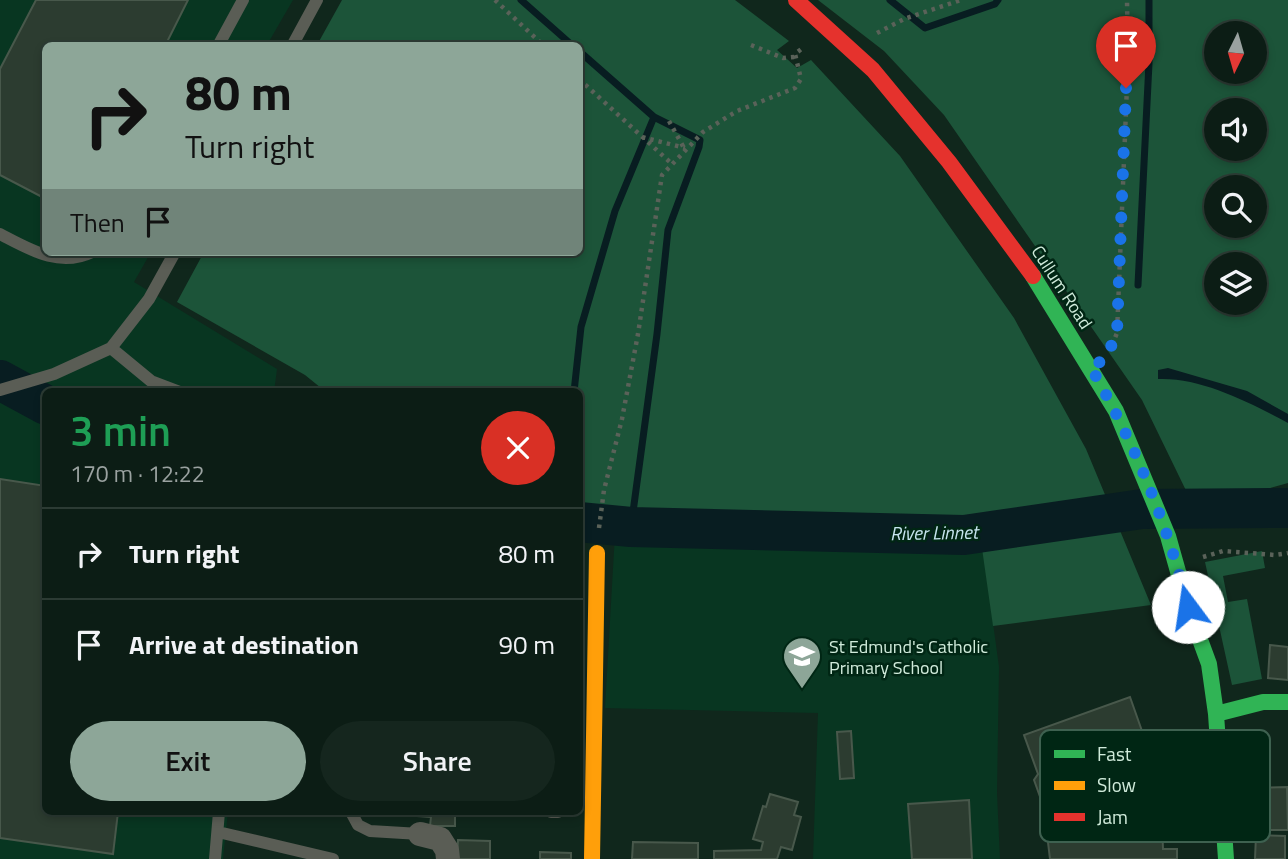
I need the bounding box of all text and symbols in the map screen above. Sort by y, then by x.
pin [1096,16,1156,88]
north arrow [1204,21,1267,84]
map controls [1204,21,1267,315]
icon: arrive [1107,27,1145,65]
text: 80 m [185,54,292,129]
icon: right [70,70,161,161]
button: sound [1204,98,1267,161]
text: Turn right [185,122,314,170]
button: search [1204,175,1267,238]
text: Then [70,203,125,242]
icon: arrive [139,203,177,241]
street label: Cullum Road [1025,240,1099,334]
button: layers [1204,252,1267,315]
text: 3 min [70,398,171,462]
button: close [481,411,555,485]
text: 170 m · 12:22 [70,456,205,491]
water label: River Linnet [890,517,980,547]
text: Turn right [129,534,240,573]
text: 80 m [498,534,555,573]
icon: right [70,535,108,573]
position arrow [1151,570,1225,644]
text: Arrive at destination [129,625,359,664]
text: 90 m [498,625,555,664]
icon: arrive [70,626,108,664]
place label: St Edmund's Catholic Primary School [829,633,988,681]
school or university icon: St Edmund's Catholic Primary School [781,635,823,690]
button: Exit [70,721,306,801]
button: Share [320,721,555,801]
legend [1040,730,1270,842]
text: Fast [1097,739,1132,768]
text: Slow [1097,770,1136,799]
text: Jam [1097,802,1128,831]

